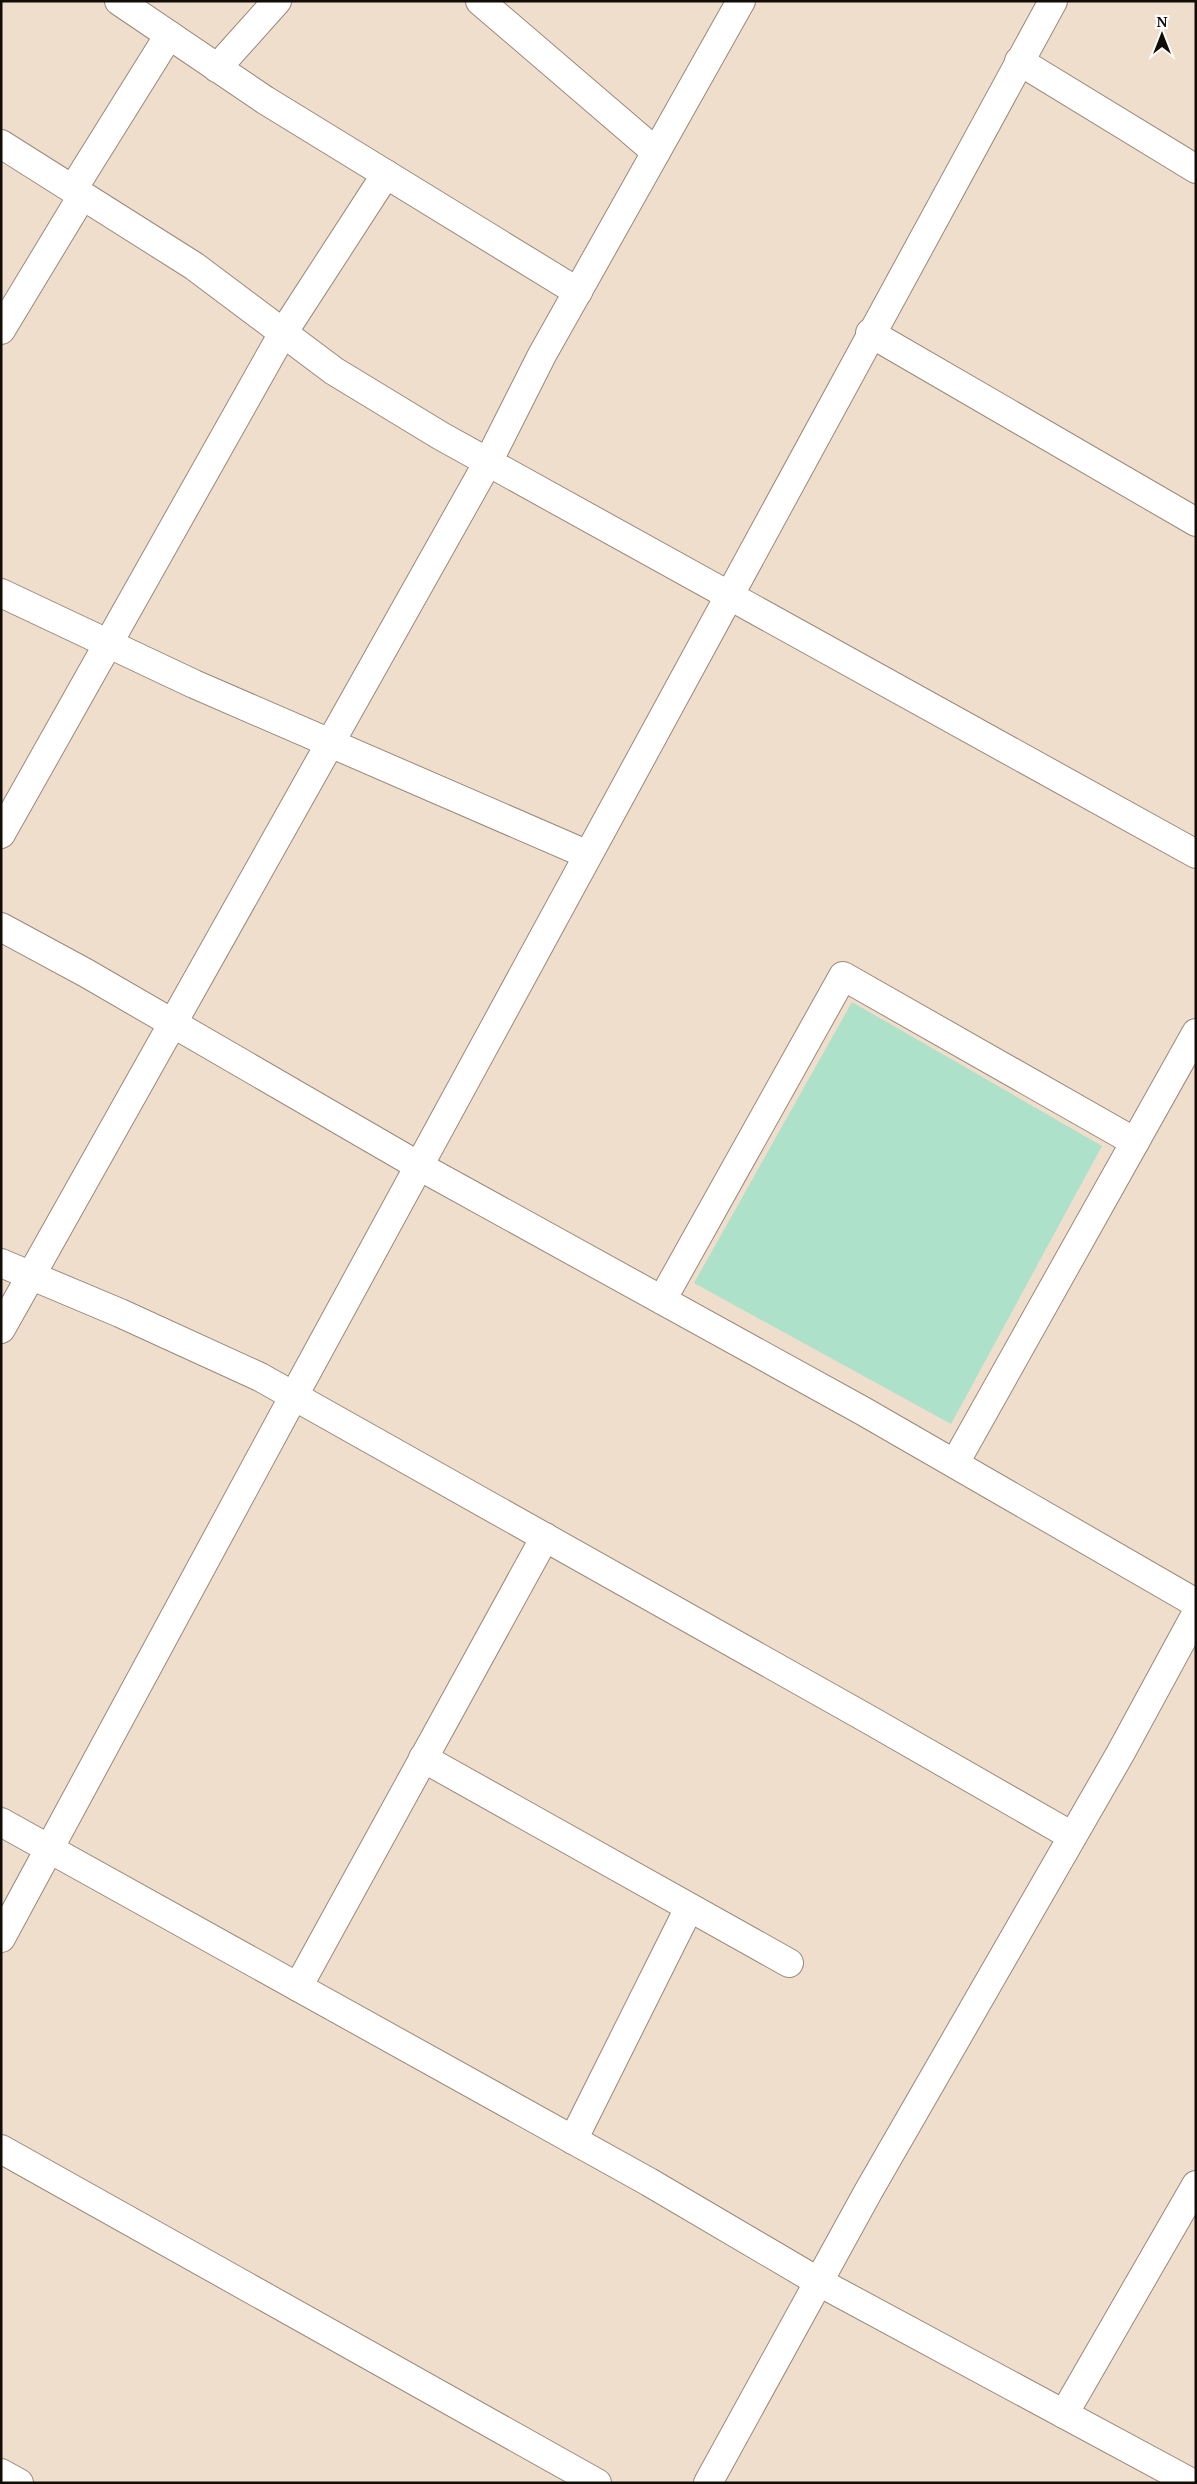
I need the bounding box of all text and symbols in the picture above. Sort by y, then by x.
north arrow [1137,10,1187,60]
text: N [1156,12,1168,31]

